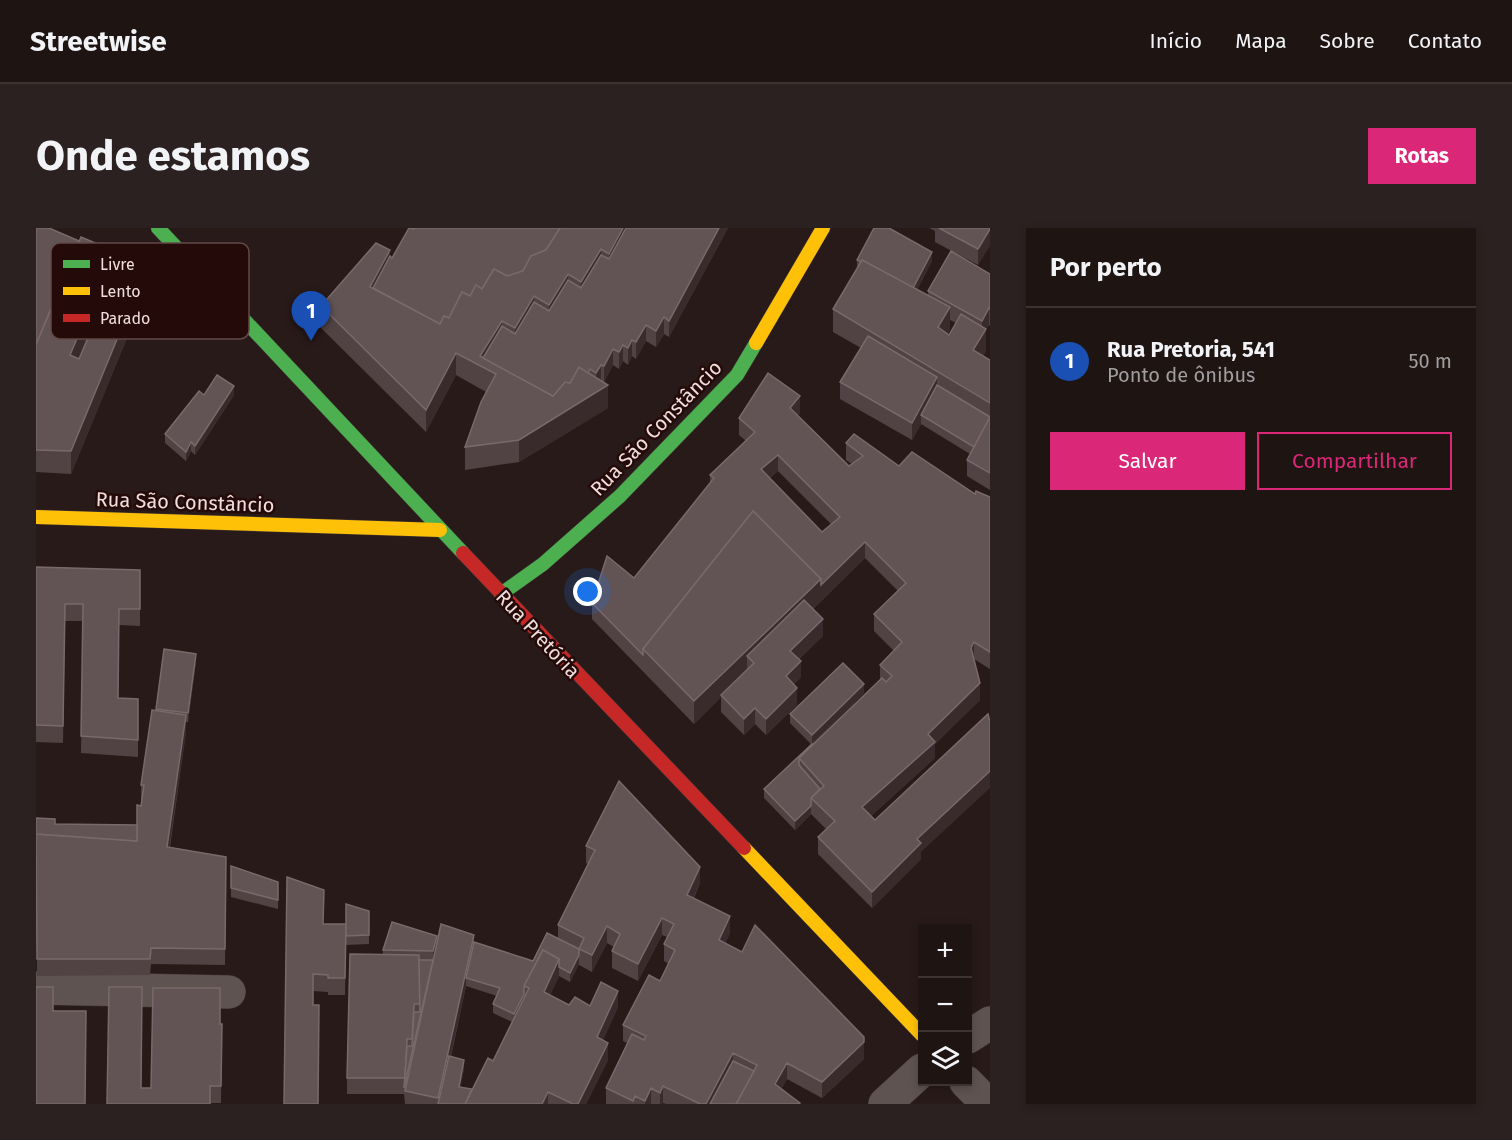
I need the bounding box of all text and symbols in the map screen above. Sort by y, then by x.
text: Streetwise [30,25,167,58]
text: Início [1149,28,1202,54]
text: Mapa [1235,28,1287,54]
text: Sobre [1320,28,1375,54]
text: Contato [1408,28,1482,54]
button: Rotas [1368,128,1476,184]
text: Onde estamos [36,131,310,181]
legend [51,243,249,339]
text: Por perto [1050,252,1162,283]
text: Livre [100,255,135,274]
text: Lento [100,282,141,301]
pin: 1 [292,291,330,341]
text: Parado [100,309,150,328]
text: Rua Pretoria, 541 [1107,336,1275,363]
text: 1 [1065,349,1074,373]
text: 50 m [1408,349,1452,373]
street label: Rua São Constâncio [585,355,727,501]
text: Ponto de ônibus [1107,363,1255,387]
button: Salvar [1050,432,1245,490]
button: Compartilhar [1257,432,1452,490]
street label: Rua São Constâncio [95,487,275,517]
your location [573,577,602,606]
street label: Rua Pretória [491,585,585,683]
map controls [918,924,972,1086]
button: + [918,924,972,978]
button: − [918,978,972,1032]
button: layers [918,1032,972,1086]

